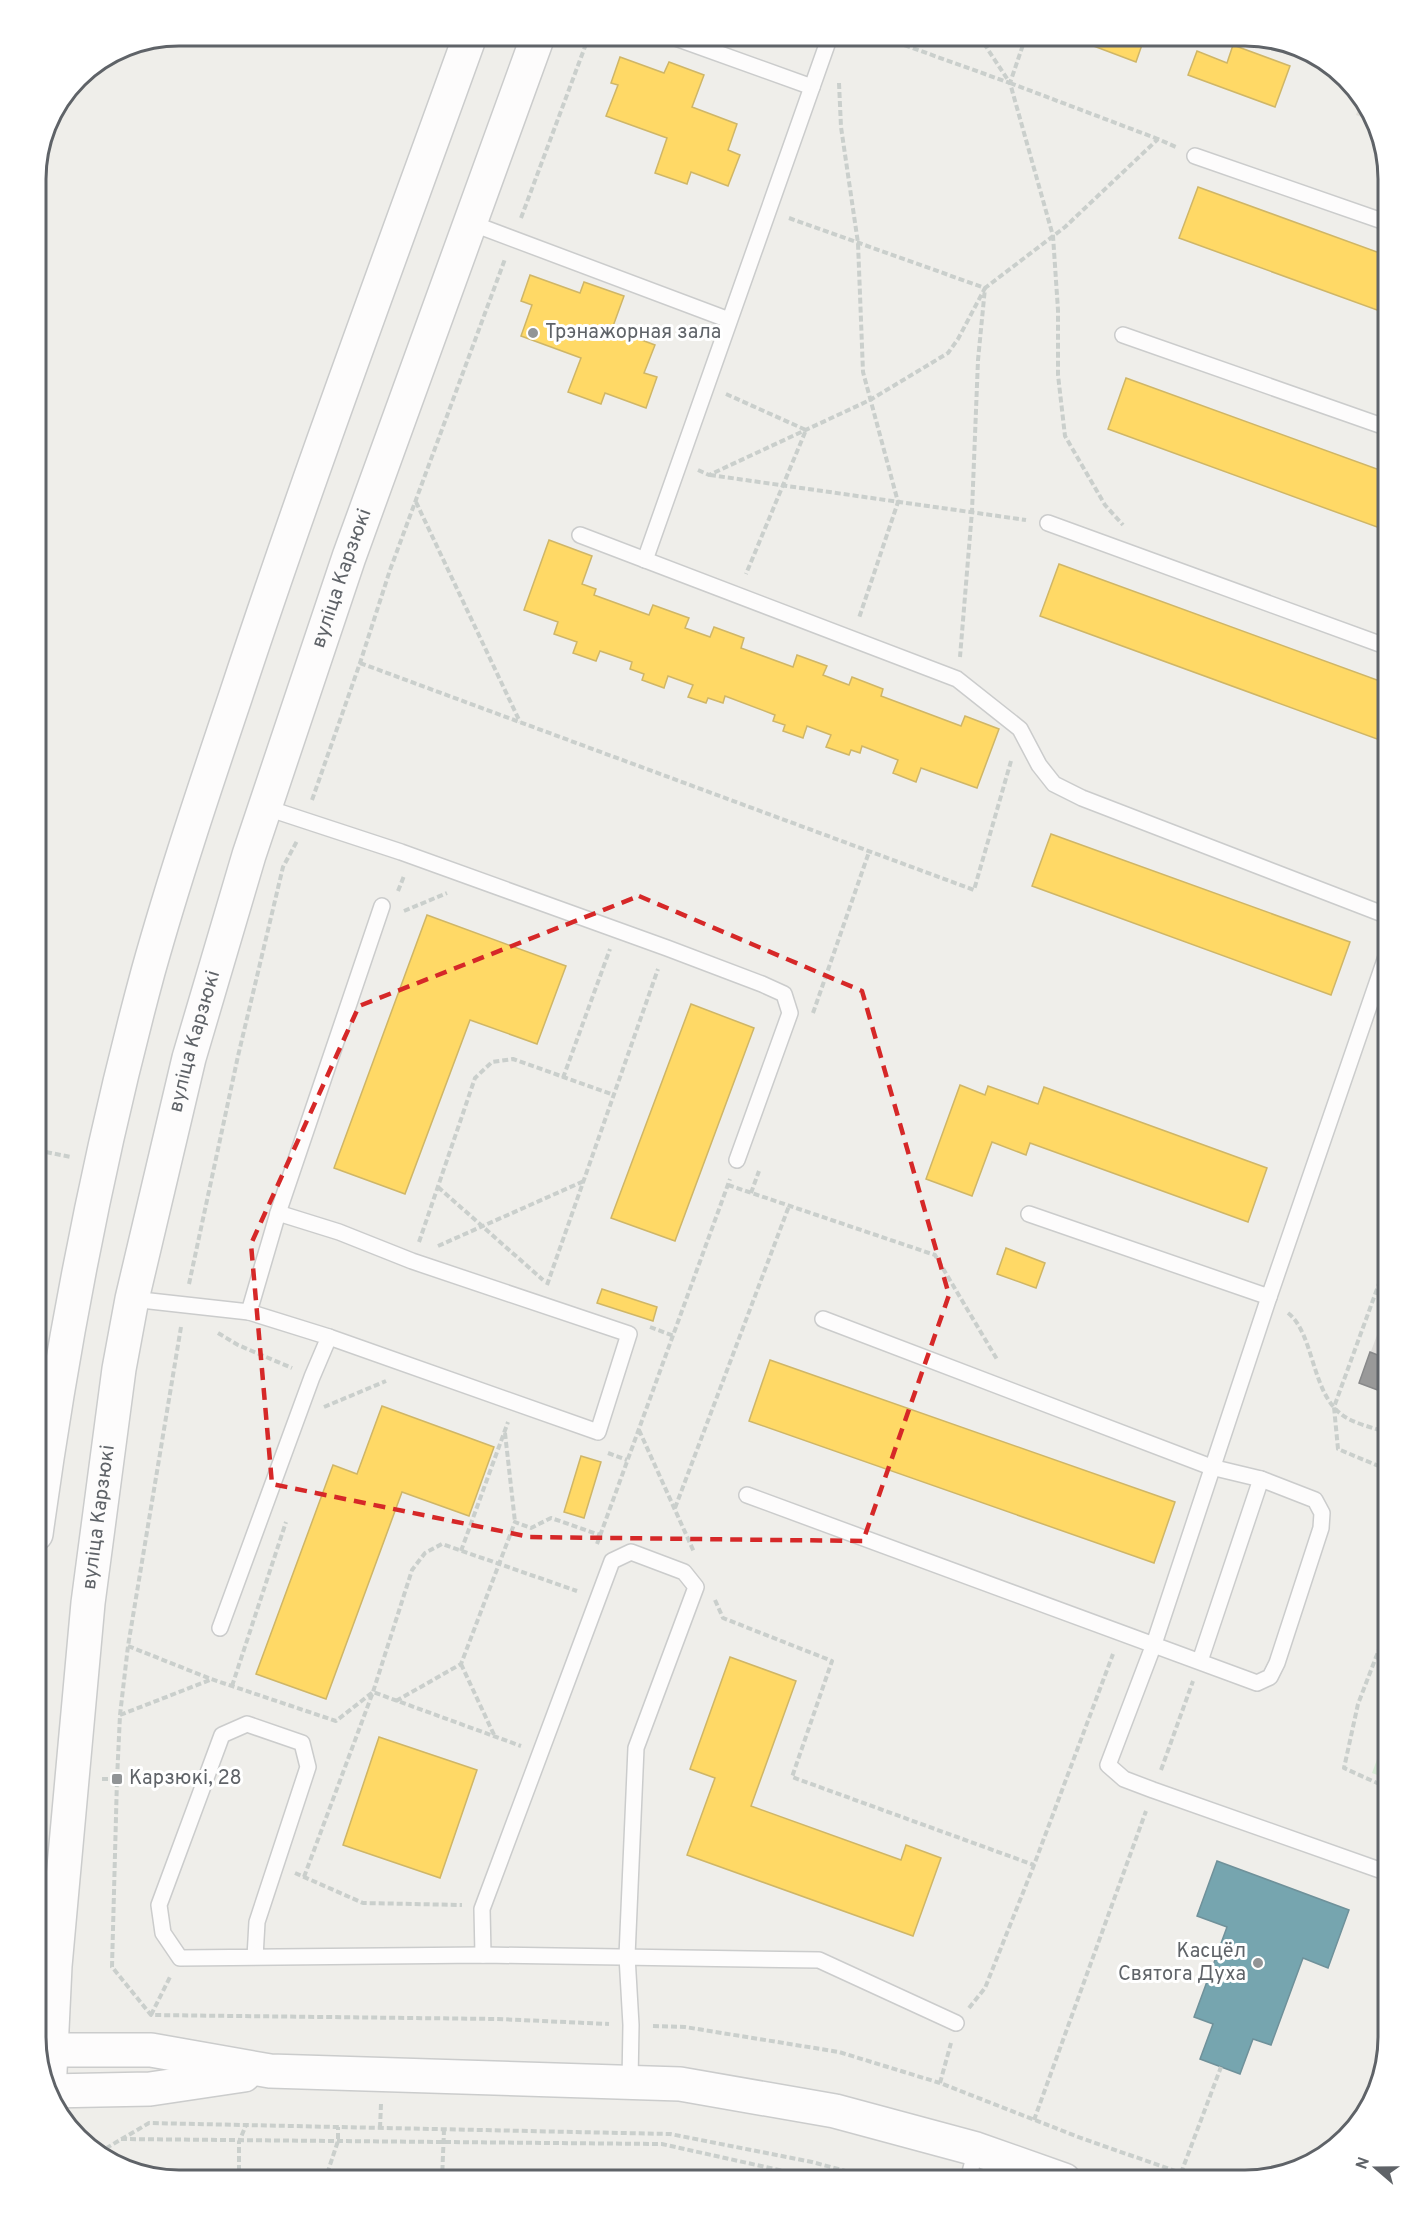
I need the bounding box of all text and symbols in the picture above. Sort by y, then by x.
place label: Трэнажорная зала [545,320,721,346]
marker: Трэнажорная зала [526,326,540,340]
street label: вуліца Карзюкі [306,505,378,652]
street label: вуліца Карзюкі [164,968,227,1115]
street label: вуліца Карзюкі [77,1443,122,1591]
place label: Карзюкі, 28 [129,1766,242,1792]
marker: Карзюкі, 28 [110,1772,124,1786]
place label: Касцёл Святога Духа [1118,1939,1246,1988]
marker: Касцёл Святога Духа [1251,1956,1265,1970]
north arrow [1346,2138,1406,2198]
text: N [1352,2155,1375,2172]

